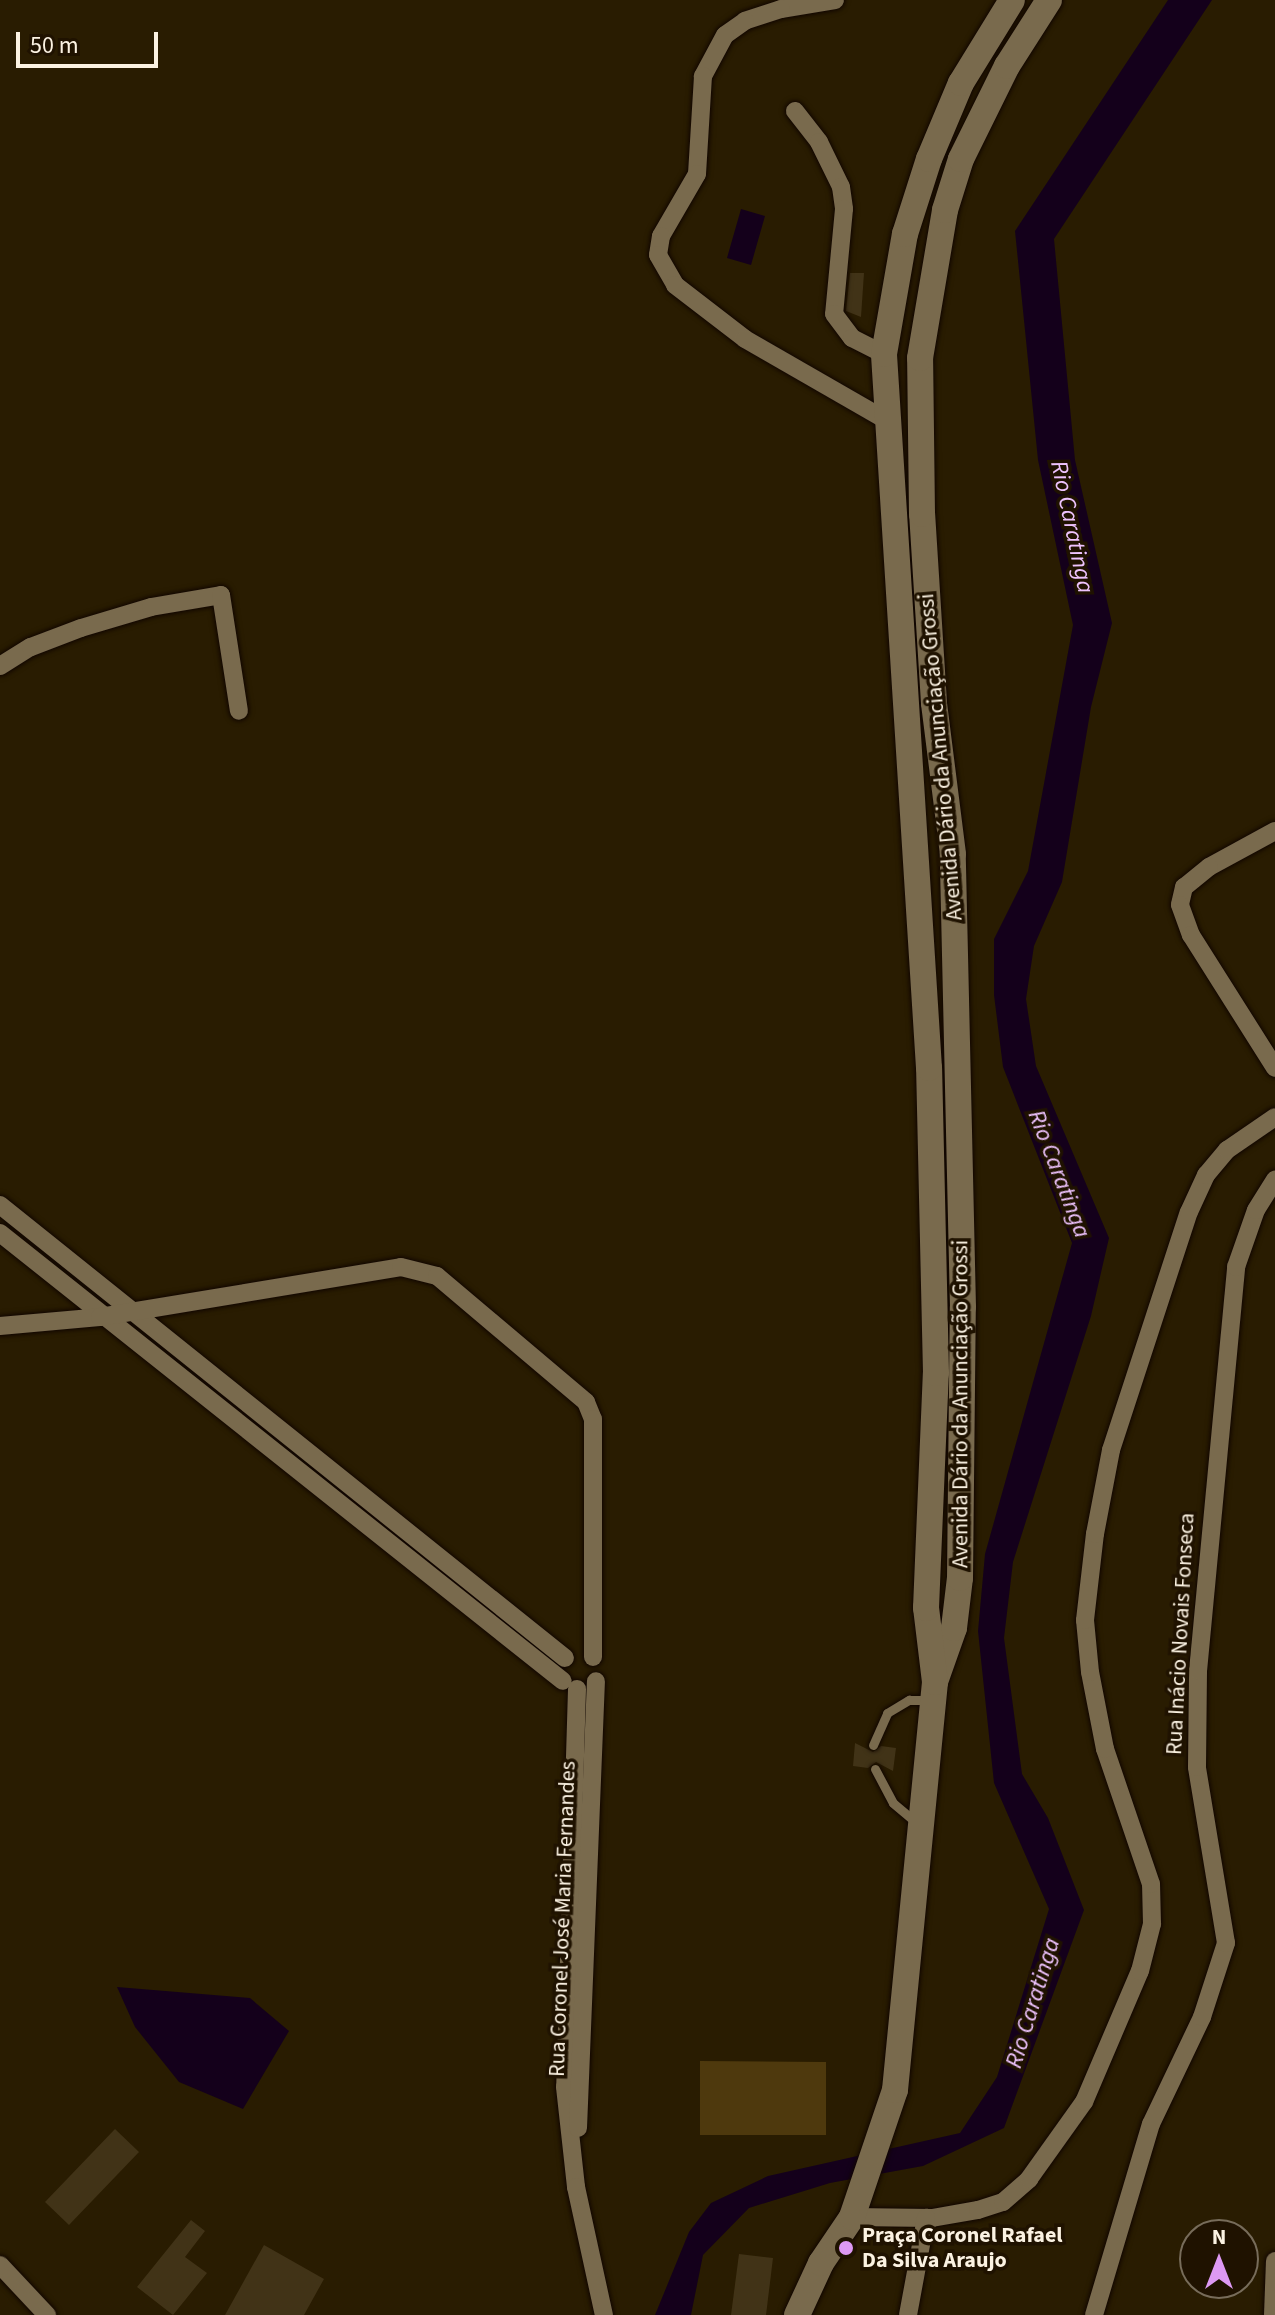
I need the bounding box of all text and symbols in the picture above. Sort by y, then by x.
scale bar [20,16,162,66]
text: 50 m [30,28,79,63]
water label: Rio Caratinga [1044,458,1100,596]
street label: Avenida Dário da Anunciação Grossi [914,592,968,922]
water label: Rio Caratinga [1021,1106,1097,1242]
street label: Avenida Dário da Anunciação Grossi [948,1240,974,1568]
street label: Rua Inácio Novais Fonseca [1161,1512,1201,1756]
street label: Rua Coronel José Maria Fernandes [544,1761,582,2077]
water label: Rio Caratinga [1000,1934,1066,2072]
north arrow [1179,2219,1259,2299]
text: N [1212,2221,1226,2253]
place label: Praça Coronel Rafael Da Silva Araujo [862,2222,1063,2274]
marker: Praça Coronel Rafael Da Silva Araujo [837,2239,855,2257]

